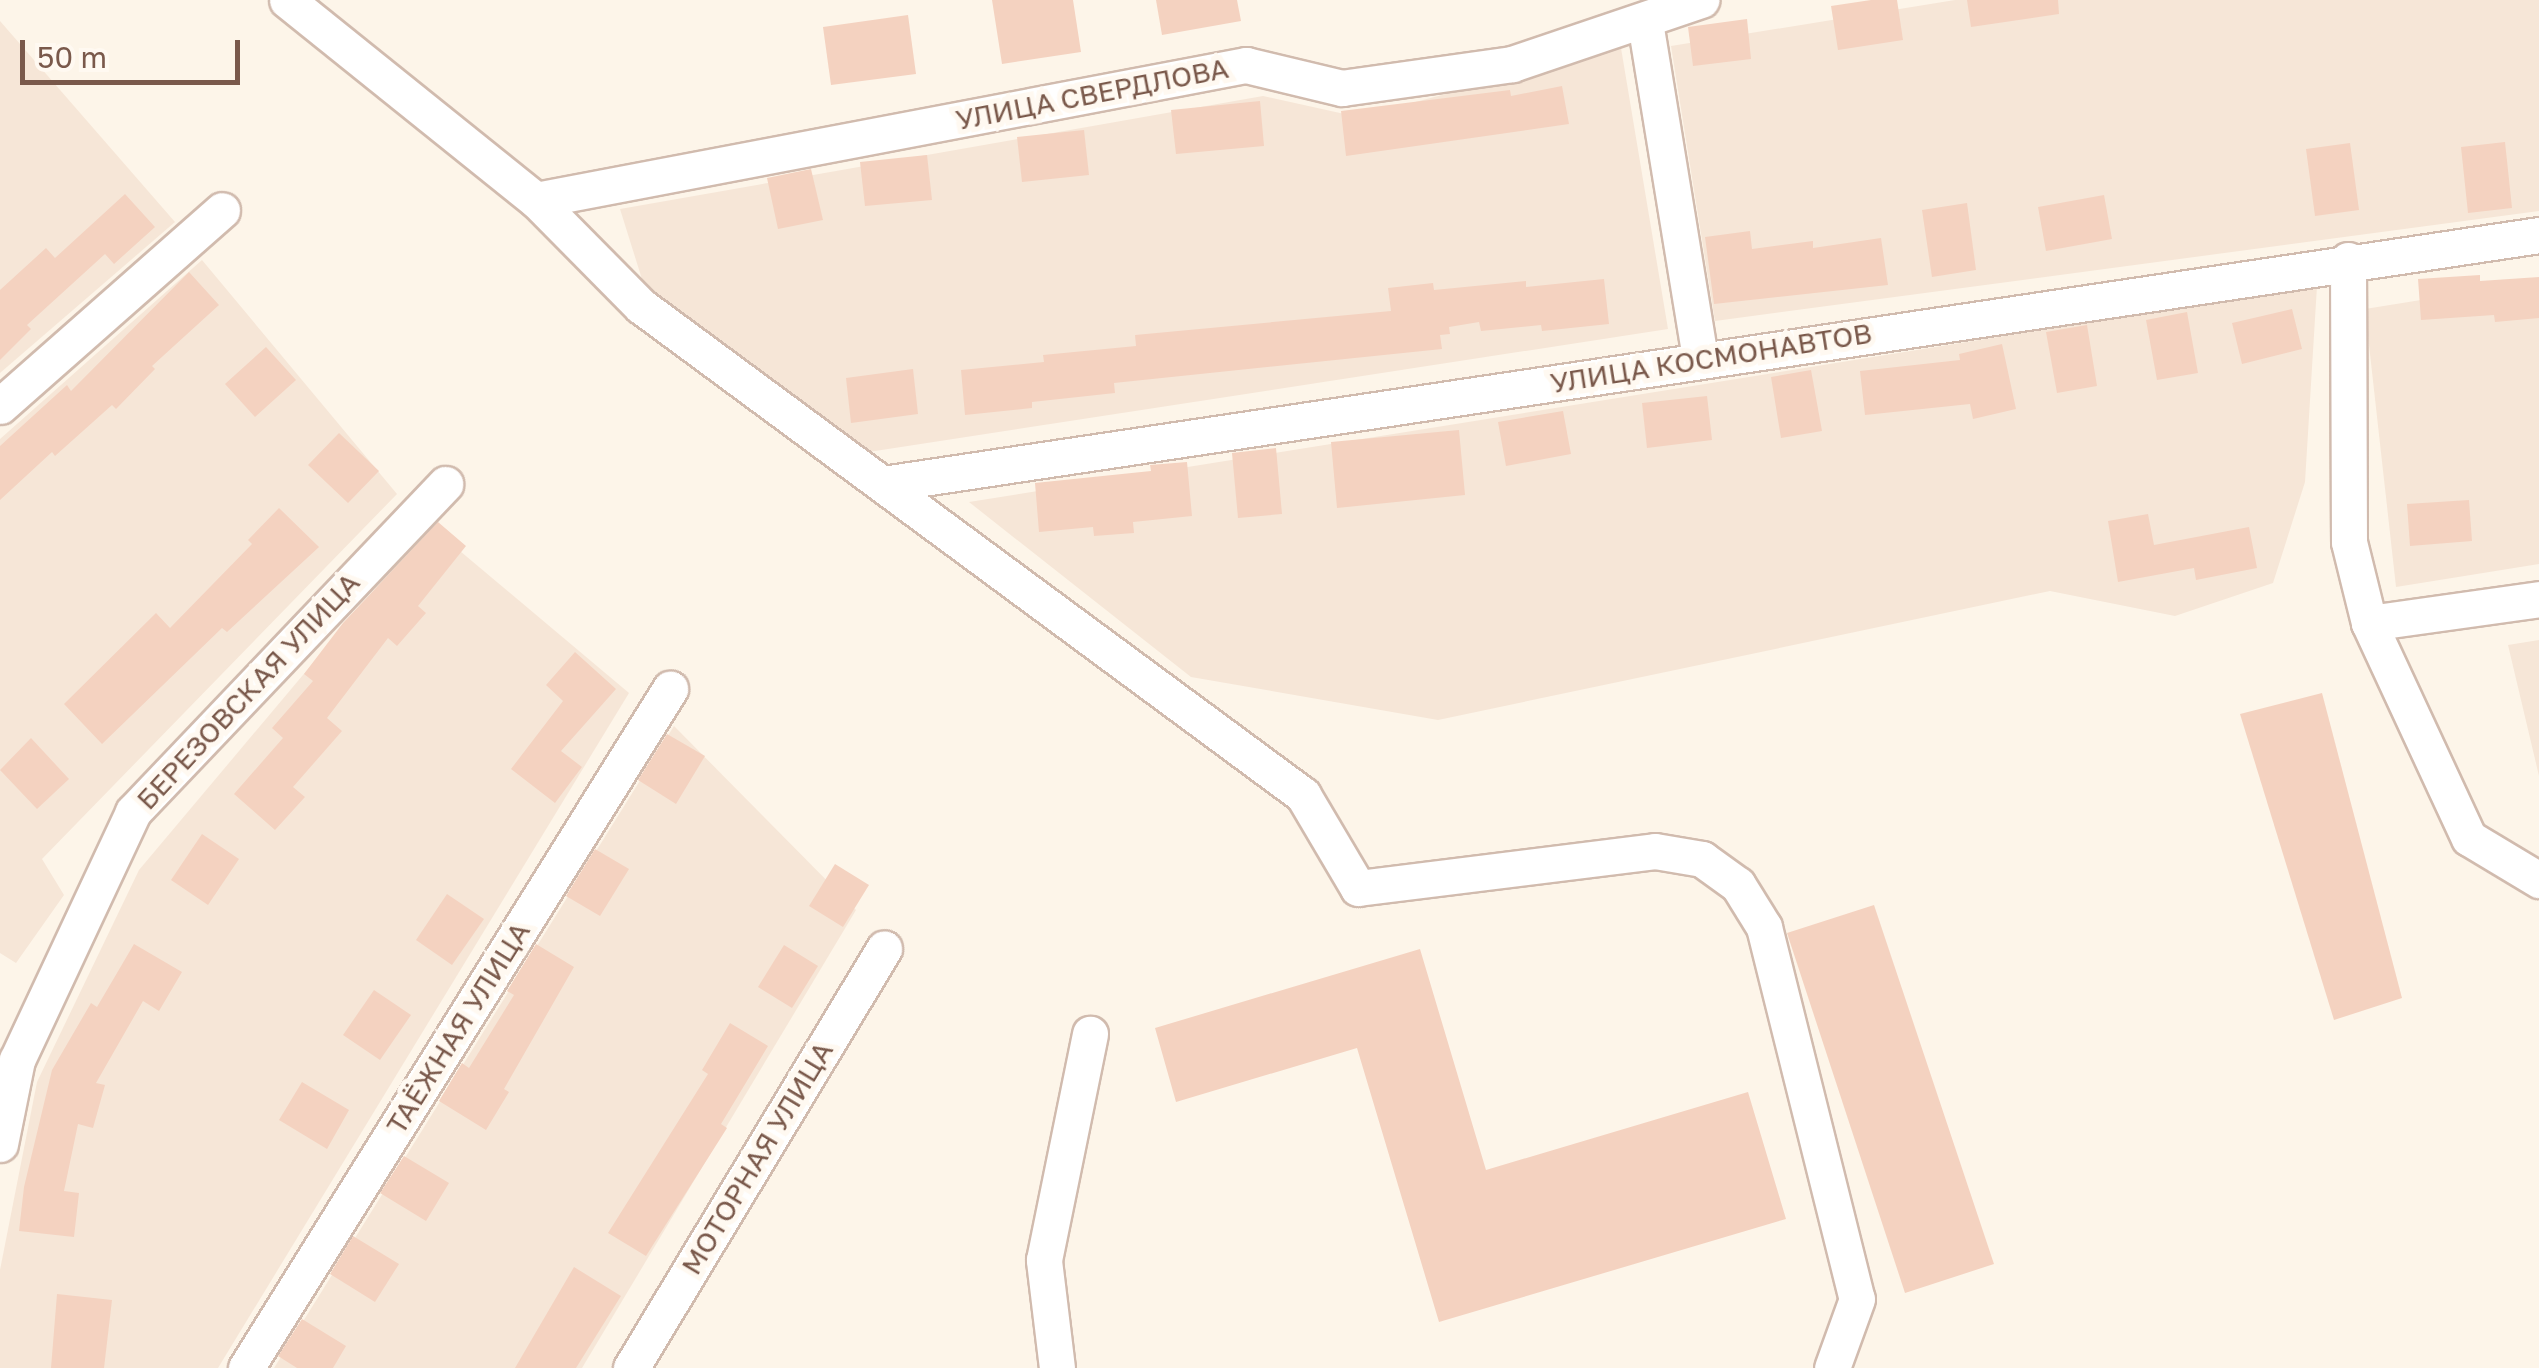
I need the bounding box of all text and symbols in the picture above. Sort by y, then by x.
scale bar [25,20,245,82]
text: 50 m [37,39,107,75]
street label: УЛИЦА СВЕРДЛОВА [953,51,1231,137]
street label: УЛИЦА КОСМОНАВТОВ [1548,316,1874,400]
street label: БЕРЕЗОВСКАЯ УЛИЦА [130,566,366,816]
street label: ТАЁЖНАЯ УЛИЦА [379,916,537,1140]
street label: МОТОРНАЯ УЛИЦА [674,1035,840,1281]

